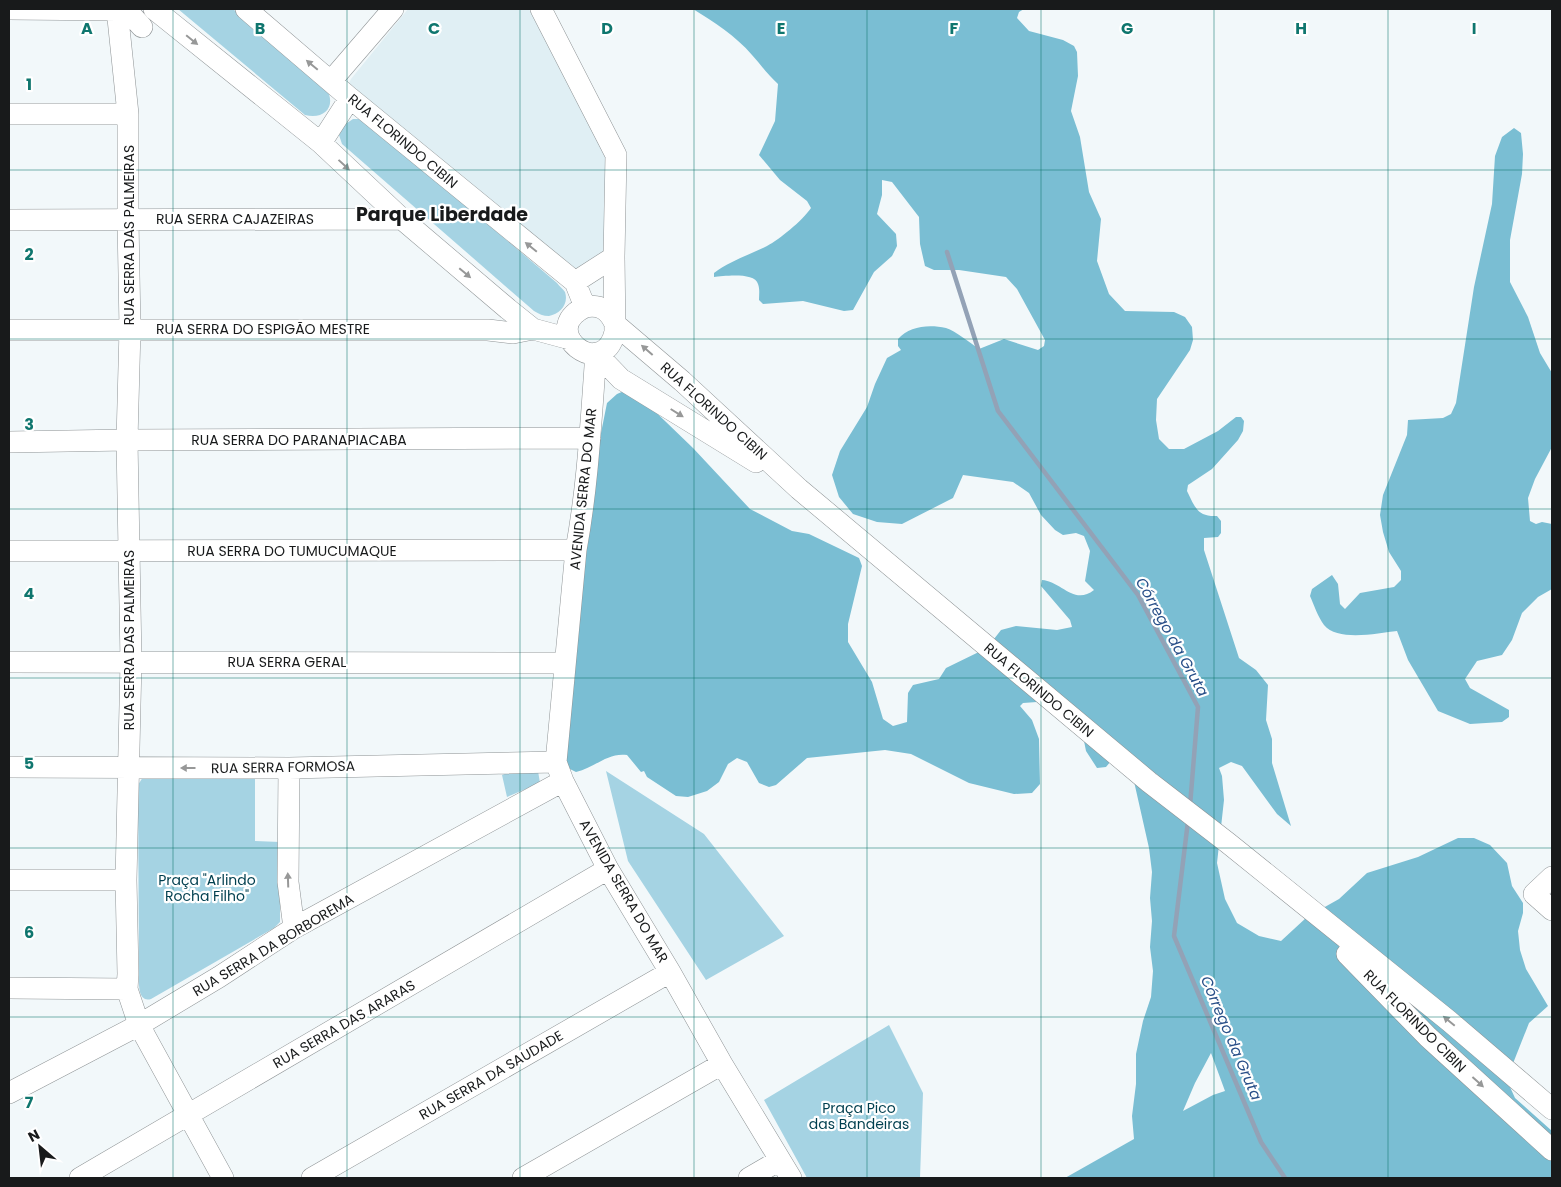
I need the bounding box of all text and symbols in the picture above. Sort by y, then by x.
text: A [81,17,93,40]
text: B [255,17,265,40]
text: C [428,17,440,40]
text: D [601,17,613,40]
text: E [777,17,785,40]
text: F [950,17,959,40]
text: G [1121,17,1133,40]
text: H [1295,17,1307,40]
text: I [1472,17,1476,40]
one-way arrow [185,34,198,45]
one-way arrow [306,59,319,70]
text: 1 [26,73,32,96]
street label: RUA FLORINDO CIBIN [344,89,462,193]
street label: RUA SERRA DAS PALMEIRAS [119,145,139,325]
one-way arrow [338,159,350,171]
district label: Parque Liberdade [356,201,528,228]
street label: RUA SERRA CAJAZEIRAS [156,209,314,229]
one-way arrow [525,241,538,252]
text: 2 [24,243,34,266]
one-way arrow [459,268,472,279]
street label: RUA SERRA DO ESPIGÃO MESTRE [156,319,370,339]
one-way arrow [641,344,653,356]
street label: RUA FLORINDO CIBIN [656,357,772,465]
street label: AVENIDA SERRA DO MAR [565,407,601,571]
one-way arrow [670,408,683,417]
text: 3 [24,413,34,436]
street label: RUA SERRA DO PARANAPIACABA [191,430,407,450]
street label: RUA SERRA DO TUMUCUMAQUE [187,541,397,561]
street label: RUA SERRA DAS PALMEIRAS [119,550,139,730]
water label: Córrego da Gruta [1131,573,1214,700]
text: 4 [24,582,35,605]
street label: RUA FLORINDO CIBIN [980,638,1098,742]
street label: RUA SERRA GERAL [228,652,346,672]
text: 5 [24,752,34,775]
street label: RUA SERRA FORMOSA [211,756,355,778]
one-way arrow [180,764,196,772]
street label: AVENIDA SERRA DO MAR [575,816,673,966]
park label: Praça "Arlindo Rocha Filho" [158,870,256,906]
one-way arrow [284,872,292,888]
street label: RUA SERRA DA BORBOREMA [189,889,357,1001]
text: 6 [24,921,34,944]
street label: RUA FLORINDO CIBIN [1359,965,1471,1077]
water label: Córrego da Gruta [1196,972,1267,1103]
street label: RUA SERRA DAS ARARAS [269,975,419,1073]
one-way arrow [1442,1015,1455,1026]
street label: RUA SERRA DA SAUDADE [415,1026,567,1124]
one-way arrow [1471,1076,1483,1088]
text: 7 [25,1091,34,1114]
park label: Praça Pico das Bandeiras [809,1098,909,1134]
north arrow [15,1122,65,1172]
text: N [25,1124,43,1147]

